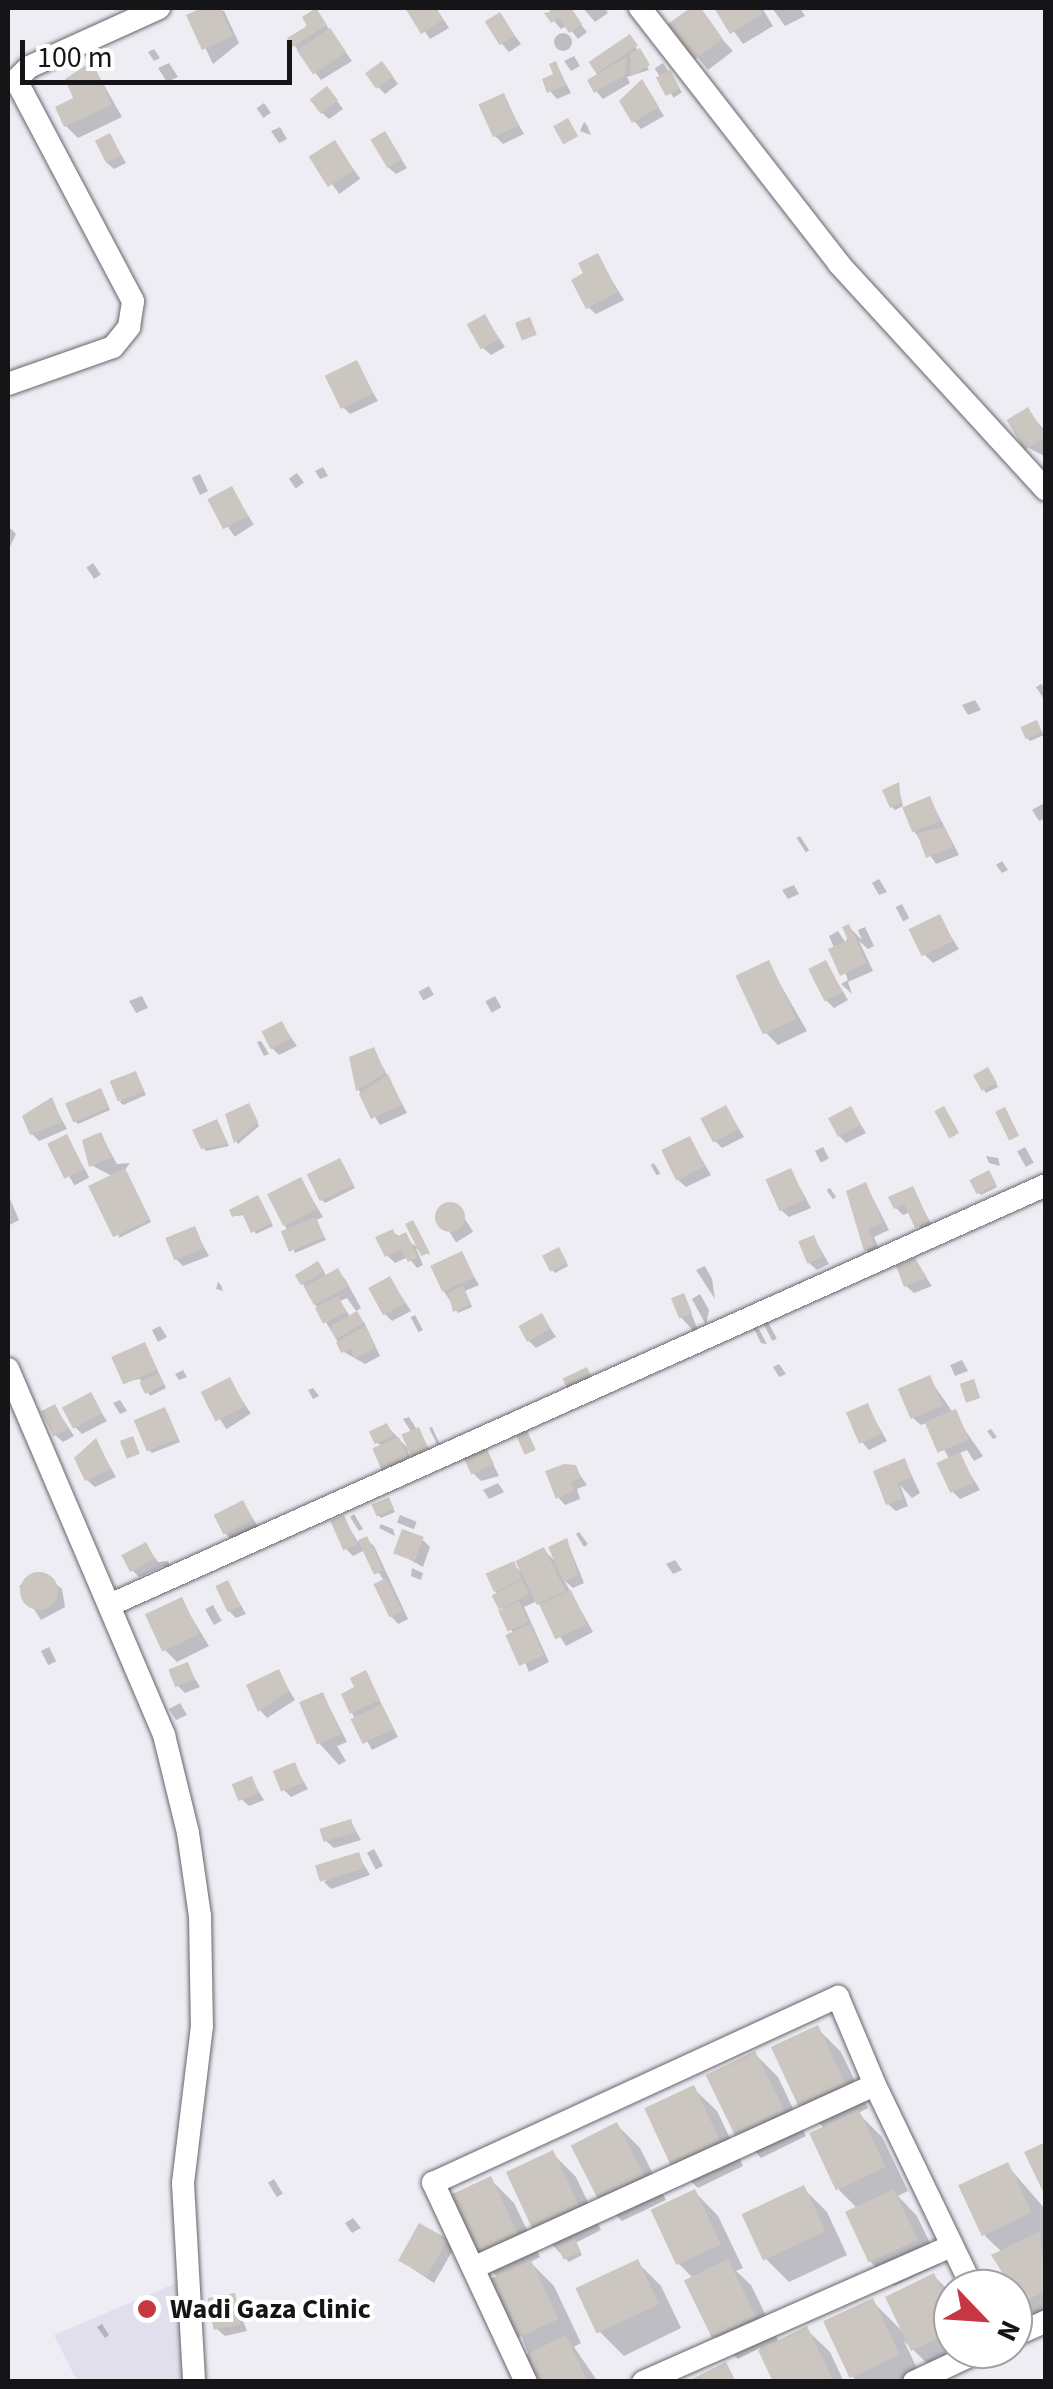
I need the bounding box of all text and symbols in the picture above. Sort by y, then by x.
scale bar [25,20,298,82]
text: 100 m [37,36,113,79]
north arrow [933,2269,1033,2369]
place label: Wadi Gaza Clinic [170,2292,371,2326]
marker: Wadi Gaza Clinic [134,2296,160,2322]
text: N [986,2314,1030,2348]

